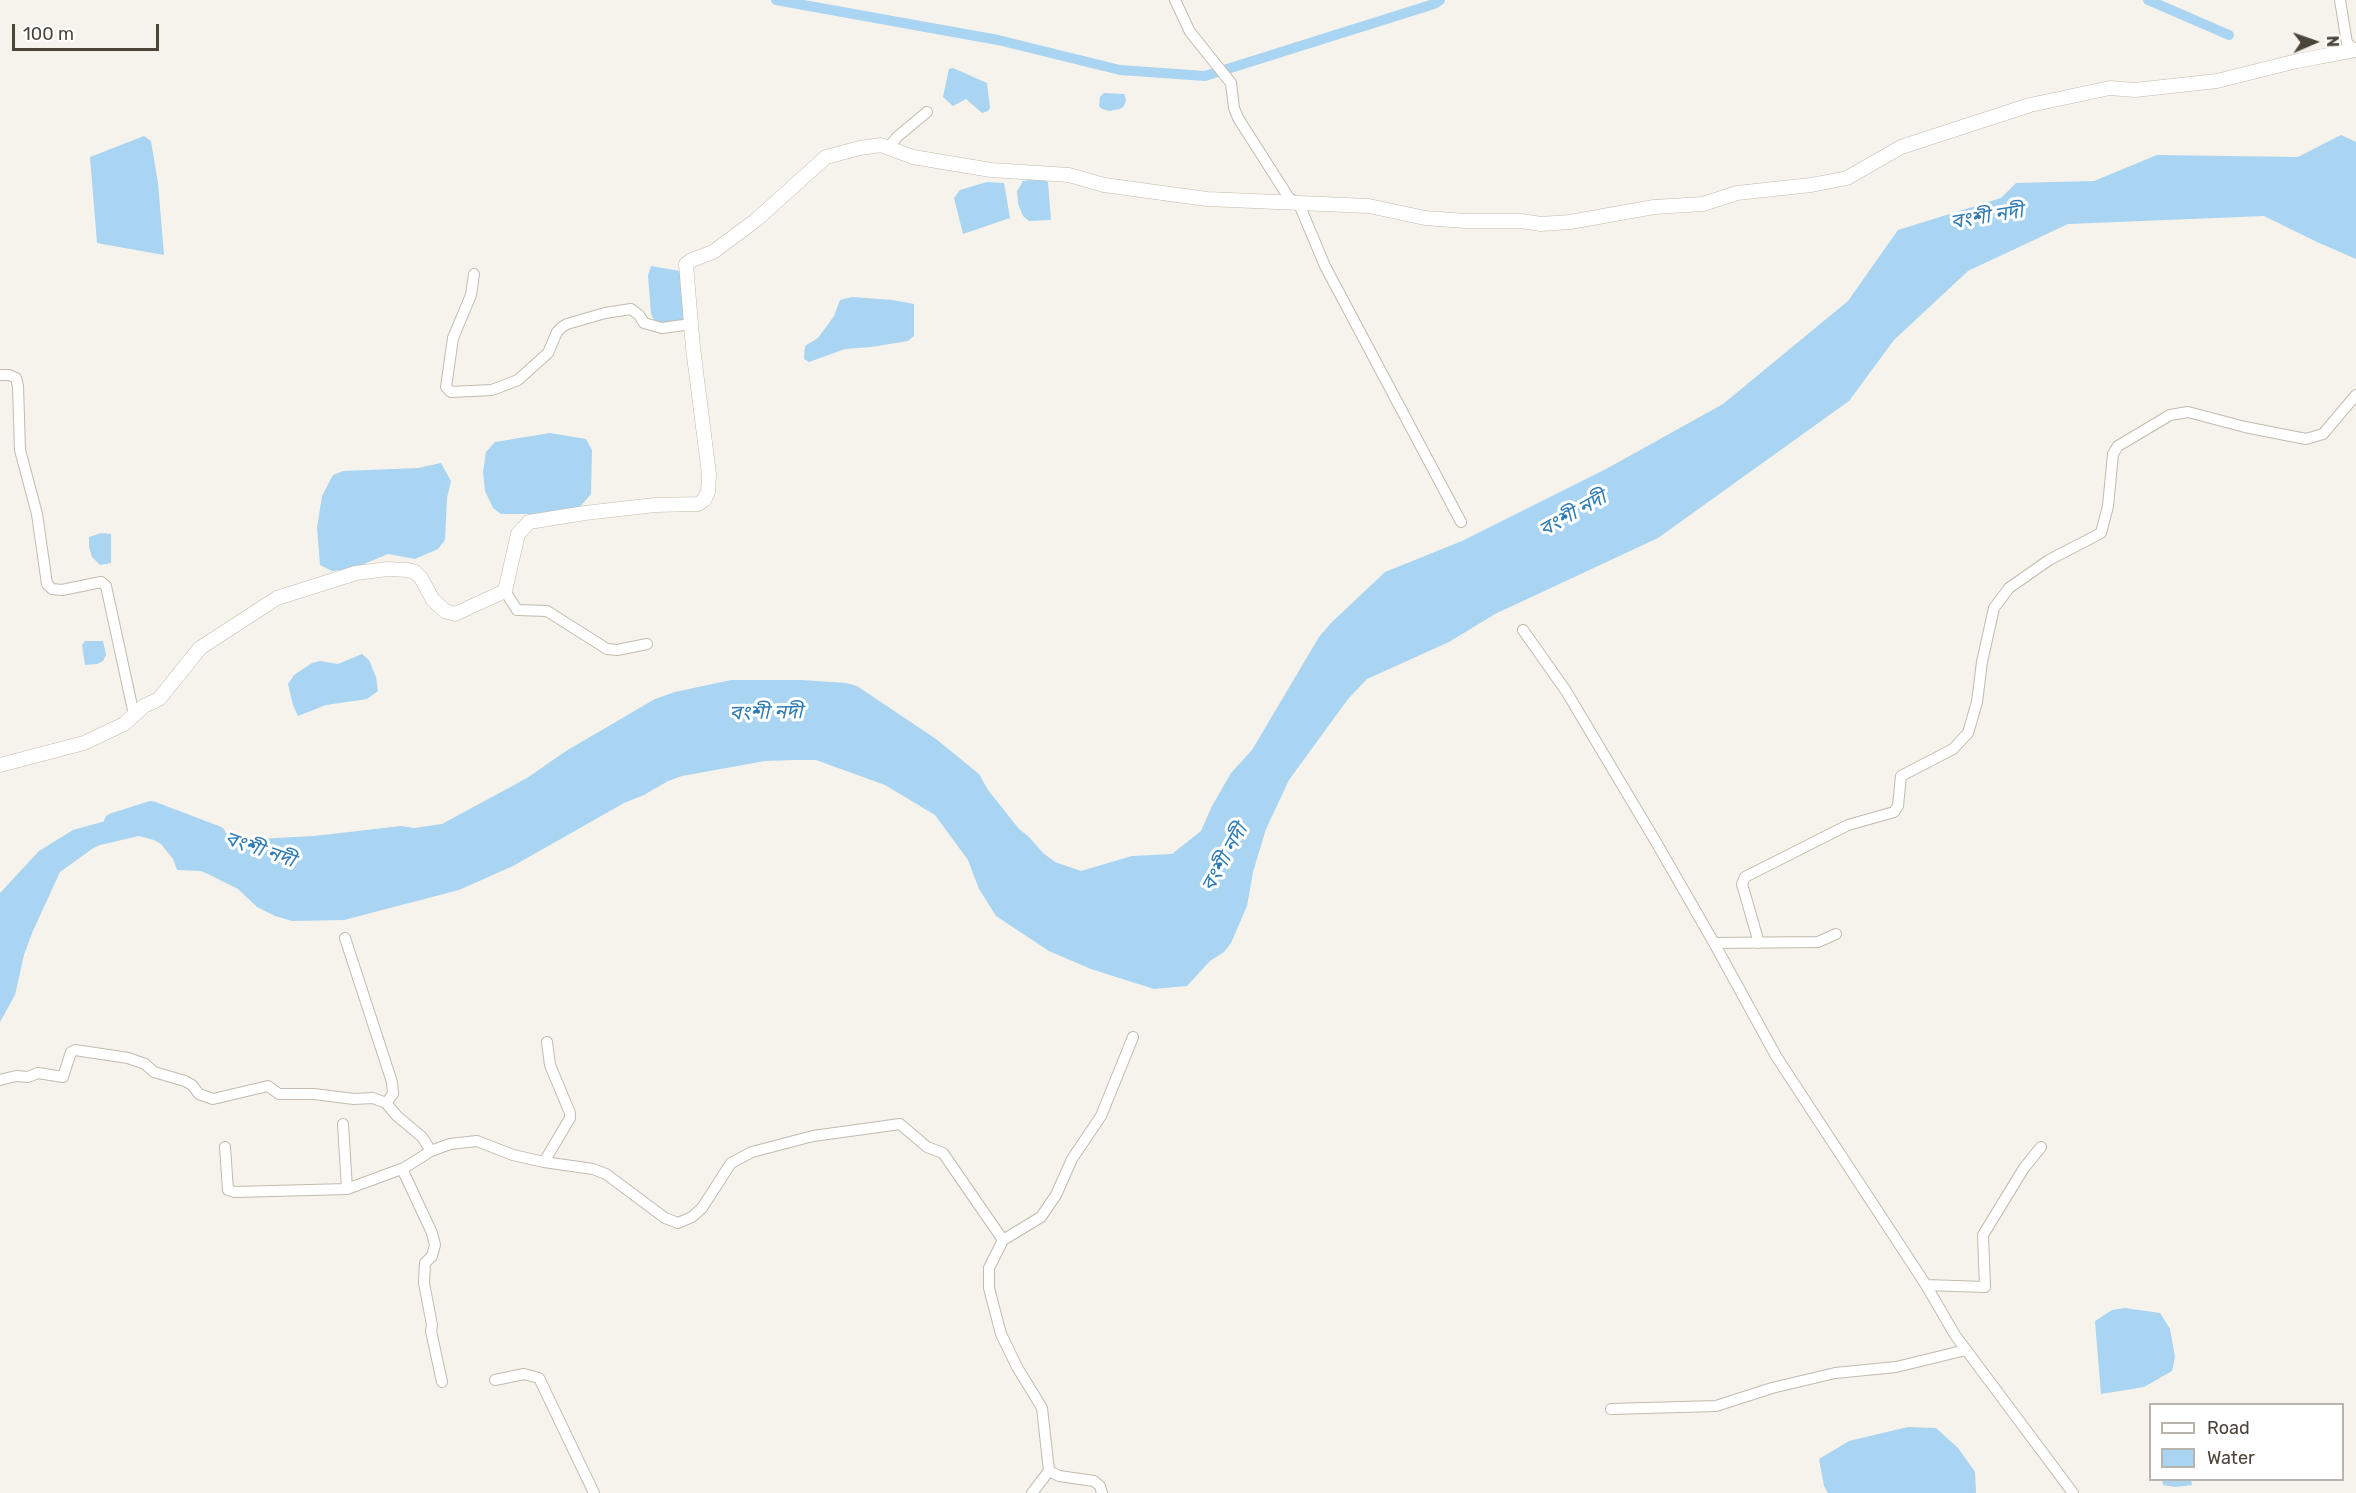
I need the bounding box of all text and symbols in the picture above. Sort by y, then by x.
scale bar [15,12,162,50]
north arrow [2284,12,2344,72]
text: 100 m [23,23,74,45]
text: N [2323,35,2342,47]
water label: বংশী নদী [1949,199,2025,235]
water label: বংশী নদী [1535,486,1611,542]
water label: বংশী নদী [729,700,803,726]
water label: বংশী নদী [1197,820,1253,896]
water label: বংশী নদী [222,827,298,873]
legend [2149,1403,2344,1481]
text: Road [2207,1417,2250,1439]
text: Water [2207,1447,2255,1469]

